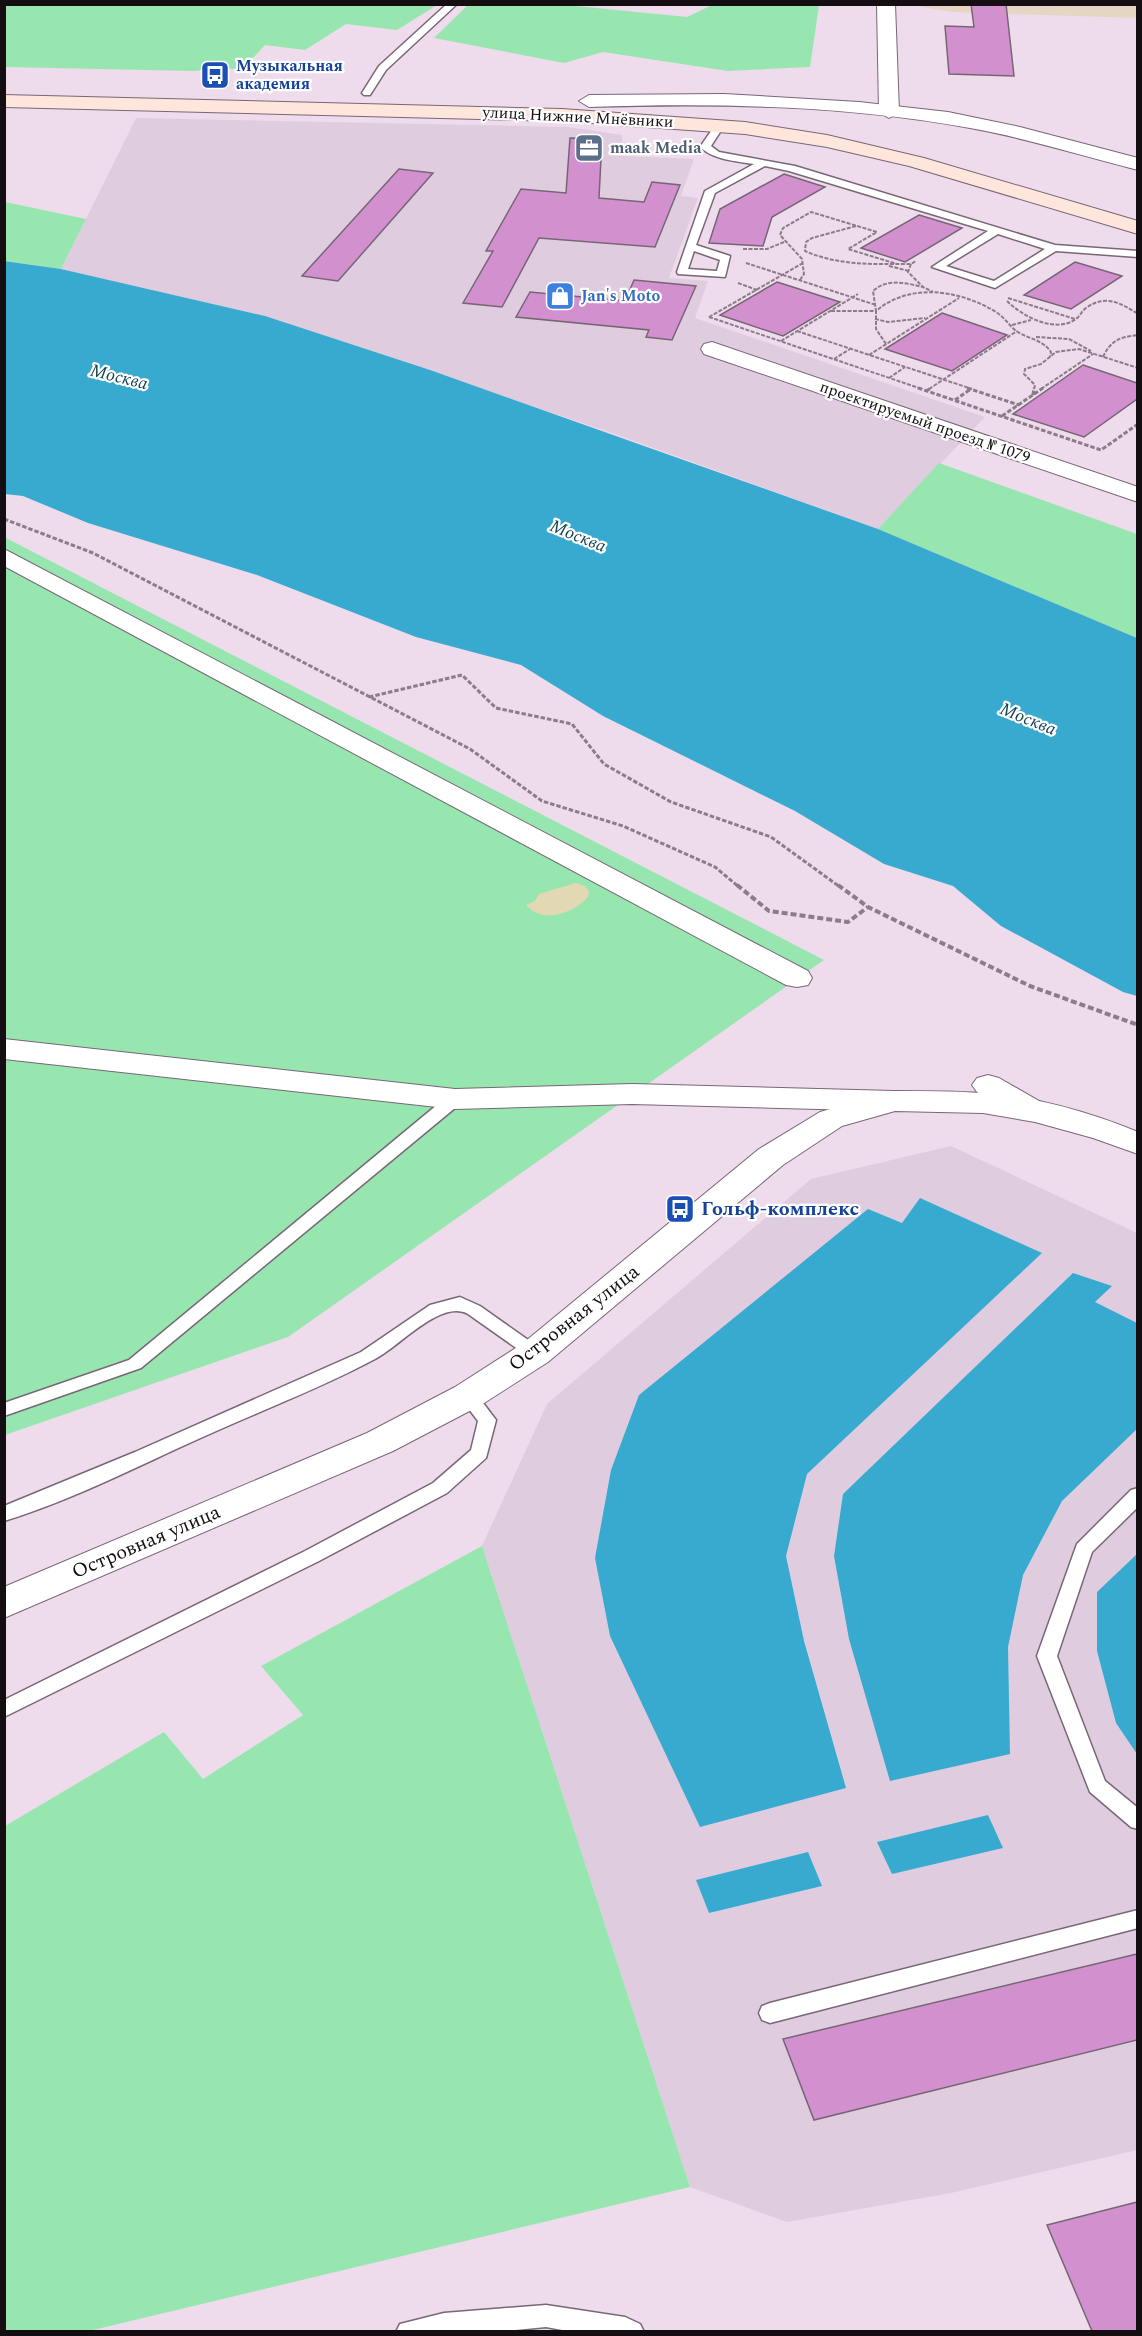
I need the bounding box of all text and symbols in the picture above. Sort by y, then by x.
place label: Музыкальная академия [236,54,343,96]
bus stop icon: Музыкальная академия [199,59,231,91]
street label: улица Нижние Мнёвники [481,100,674,134]
office icon: maak Media [573,132,605,164]
place label: maak Media [610,136,702,160]
shop icon: Jan's Moto [544,280,576,312]
place label: Jan's Moto [581,284,660,308]
water label: Москва [87,357,151,397]
street label: проектируемый проезд № 1079 [817,375,1033,469]
water label: Москва [546,513,610,559]
water label: Москва [996,696,1060,742]
bus stop icon: Гольф-комплекс [664,1193,696,1225]
place label: Гольф-комплекс [701,1194,859,1224]
street label: Островная улица [502,1257,646,1379]
street label: Островная улица [67,1497,225,1587]

